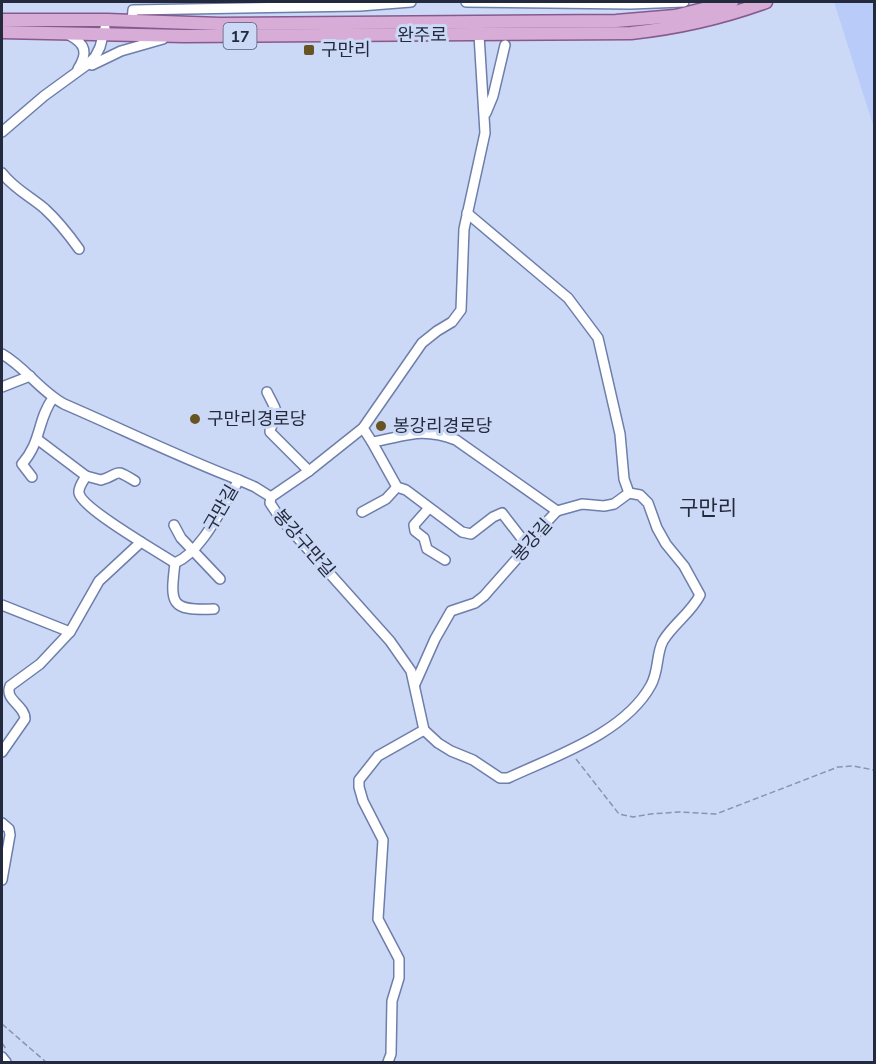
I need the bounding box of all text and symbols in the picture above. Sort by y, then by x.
road number: 17 [224,23,256,49]
street label: 완주로 [397,23,447,47]
place label: 구만리 [321,38,371,62]
marker: 구만리 [302,43,316,57]
place label: 구만리경로당 [207,407,306,431]
marker: 구만리경로당 [188,412,202,426]
place label: 봉강리경로당 [393,414,492,438]
marker: 봉강리경로당 [374,419,388,433]
street label: 구만길 [198,480,244,536]
district label: 구만리 [679,494,737,522]
street label: 봉강구만길 [268,504,340,582]
street label: 봉강길 [507,513,557,567]

